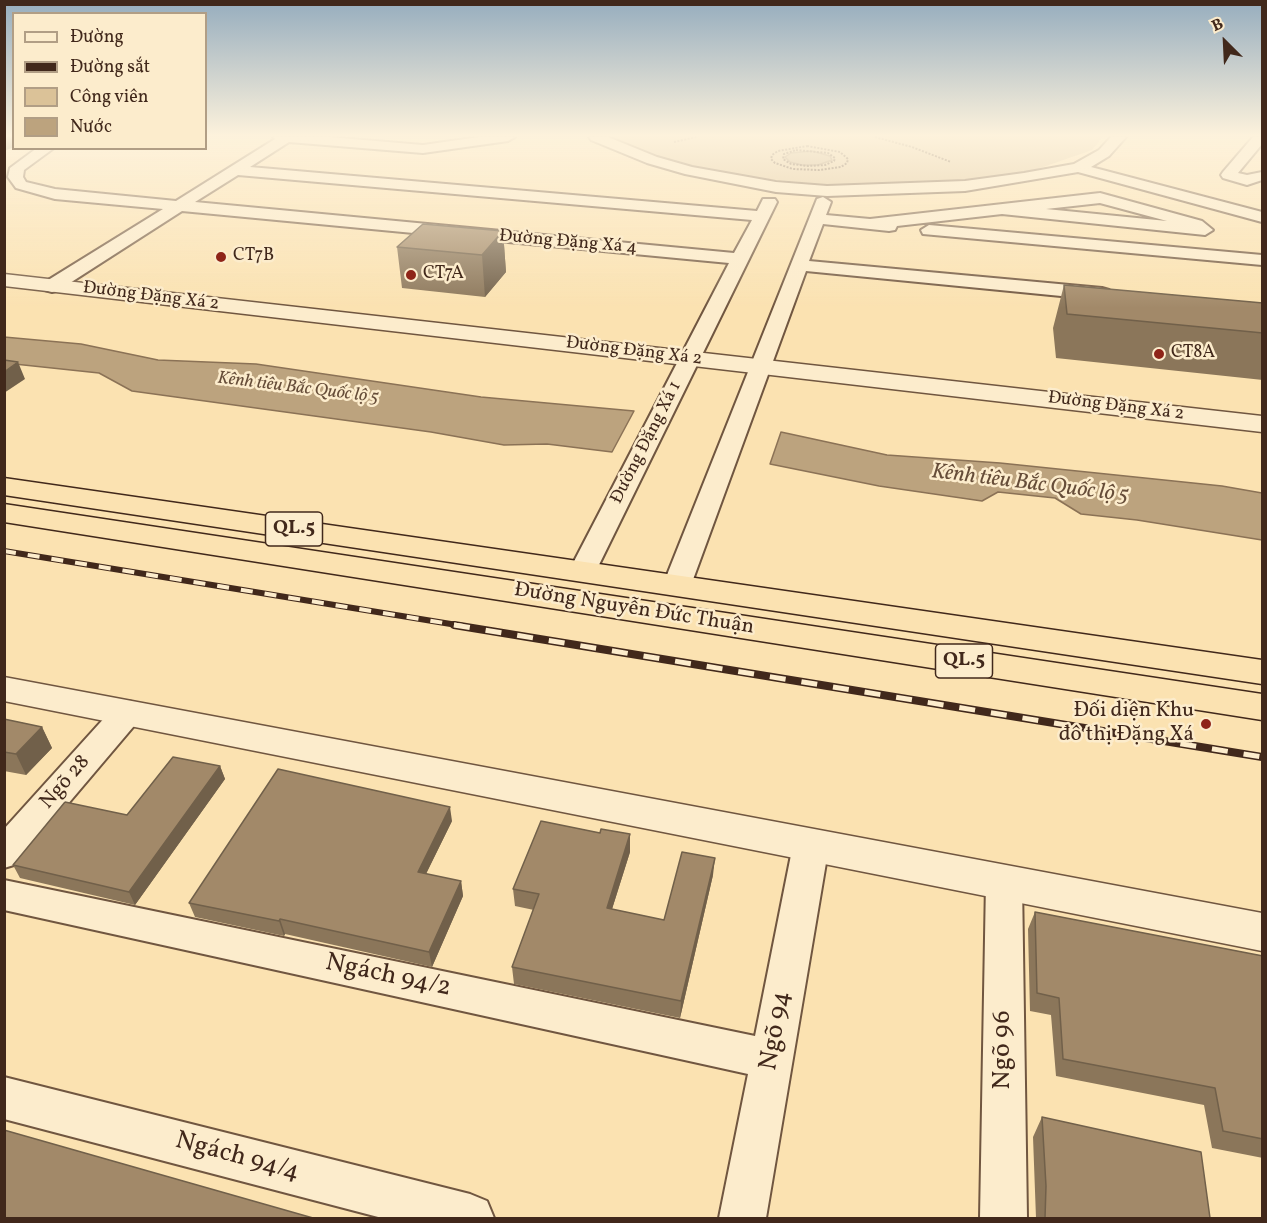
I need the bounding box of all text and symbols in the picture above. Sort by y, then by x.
legend [12,12,207,150]
north arrow [1195,12,1255,72]
text: B [1208,13,1227,38]
text: Đường [70,25,124,50]
text: Đường sắt [70,55,150,80]
text: Công viên [70,85,149,110]
text: Nước [70,115,112,140]
street label: Đường Đặng Xá 4 [498,226,638,260]
place label: CT7B [233,246,274,268]
marker: CT7B [214,250,228,264]
place label: CT7A [423,264,464,286]
marker: CT7A [404,268,418,282]
street label: Đường Đặng Xá 2 [82,278,220,316]
street label: Đường Đặng Xá 2 [565,333,703,371]
place label: CT8A [1171,343,1215,365]
marker: CT8A [1152,347,1166,361]
water label: Kênh tiêu Bắc Quốc lộ 5 [216,368,380,410]
street label: Đường Đặng Xá 1 [607,378,687,508]
street label: Đường Đặng Xá 2 [1047,388,1185,426]
water label: Kênh tiêu Bắc Quốc lộ 5 [930,460,1130,510]
road number: QL.5 [266,512,322,546]
street label: Đường Nguyễn Đức Thuận [512,579,756,641]
road number: QL.5 [936,644,992,678]
place label: Đối diện Khu đô thị Đặng Xá [1059,699,1194,749]
marker: Đối diện Khu đô thị Đặng Xá [1199,717,1213,731]
street label: Ngõ 28 [36,751,96,815]
street label: Ngách 94/2 [322,948,454,1006]
street label: Ngõ 94 [755,989,799,1073]
street label: Ngõ 96 [988,1010,1020,1090]
street label: Ngách 94/4 [172,1126,302,1190]

